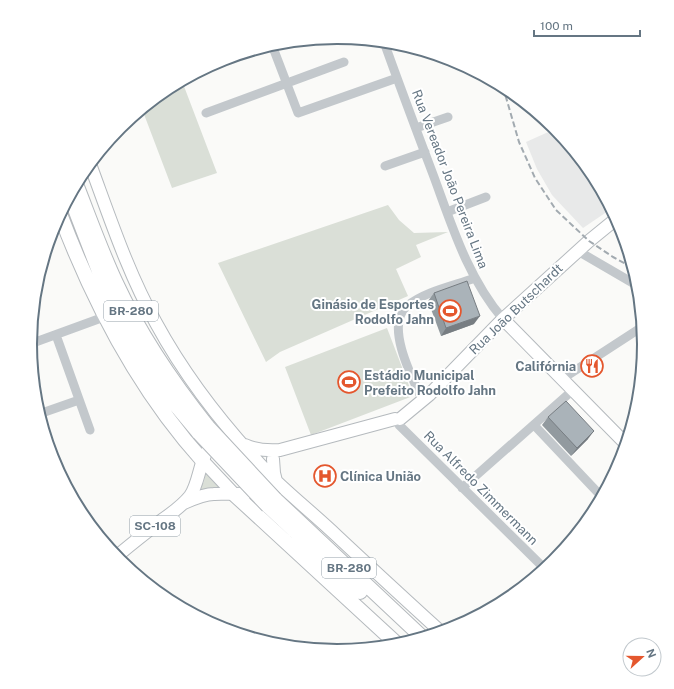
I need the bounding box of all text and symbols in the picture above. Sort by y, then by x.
scale bar [534,12,640,38]
text: 100 m [540,19,573,33]
street label: Rua Vereador João Pereira Lima [409,88,491,270]
street label: Rua João Butschardt [466,261,566,357]
place label: Ginásio de Esportes Rodolfo Jahn [312,297,434,327]
sports icon: Ginásio de Esportes Rodolfo Jahn [437,298,463,324]
road number: BR-280 [104,301,158,321]
restaurant icon: Califórnia [579,353,605,379]
place label: Califórnia [515,359,576,374]
place label: Estádio Municipal Prefeito Rodolfo Jahn [364,368,496,398]
sports icon: Estádio Municipal Prefeito Rodolfo Jahn [336,369,362,395]
street label: Rua Alfredo Zimmermann [421,428,541,548]
hospital icon: Clínica União [312,463,338,489]
place label: Clínica União [340,469,421,484]
road number: SC-108 [130,516,180,536]
road number: BR-280 [322,558,376,578]
north arrow [622,637,662,677]
text: N [644,647,658,660]

